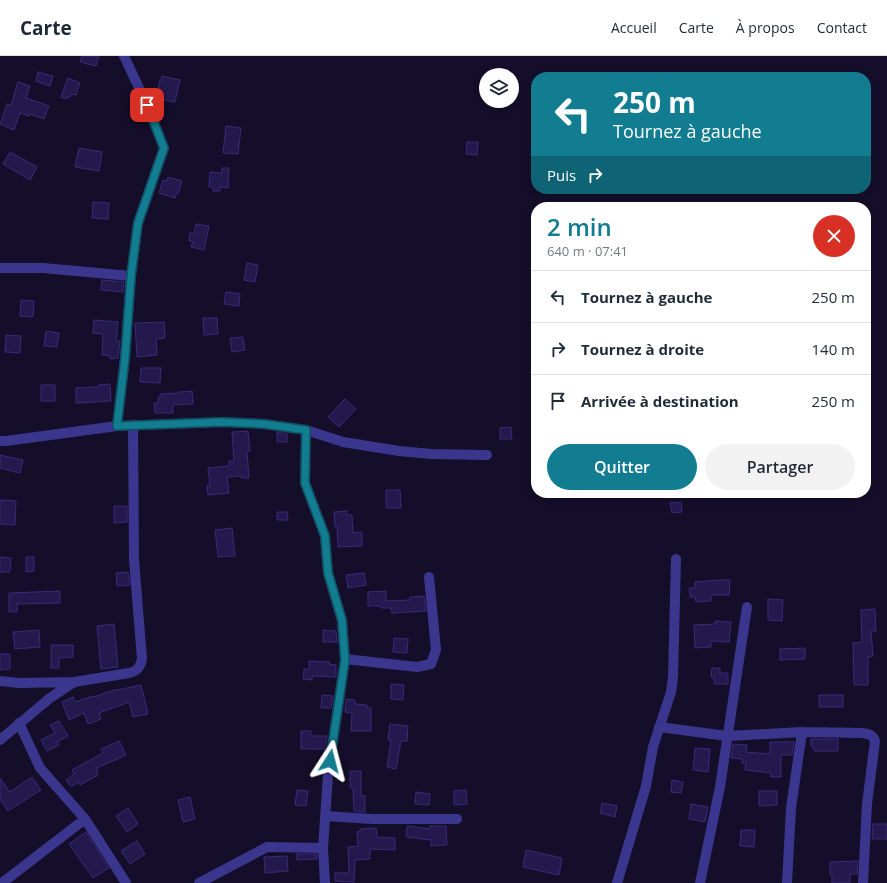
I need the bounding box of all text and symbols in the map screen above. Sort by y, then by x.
text: Carte [20,15,72,41]
text: Accueil [611,18,657,37]
text: Carte [679,18,714,37]
text: À propos [736,18,795,37]
text: Contact [817,18,867,37]
map controls [479,68,519,108]
button: layers [479,68,519,108]
text: 250 m [613,83,696,121]
pin [130,88,164,122]
icon: left [547,88,599,140]
icon: arrive [136,94,158,116]
text: Tournez à gauche [613,119,762,143]
icon: right [584,164,606,186]
text: Puis [547,165,576,185]
text: 2 min [547,210,612,243]
button: close [813,215,855,257]
text: 640 m · 07:41 [547,242,628,260]
icon: left [547,286,569,308]
text: Tournez à gauche [581,287,712,307]
text: 250 m [811,287,855,307]
icon: right [547,338,569,360]
text: Tournez à droite [581,339,704,359]
text: 140 m [811,339,855,359]
icon: arrive [547,390,569,412]
text: Arrivée à destination [581,391,739,411]
text: 250 m [811,391,855,411]
button: Quitter [547,444,697,490]
button: Partager [705,444,855,490]
position arrow [309,740,351,782]

